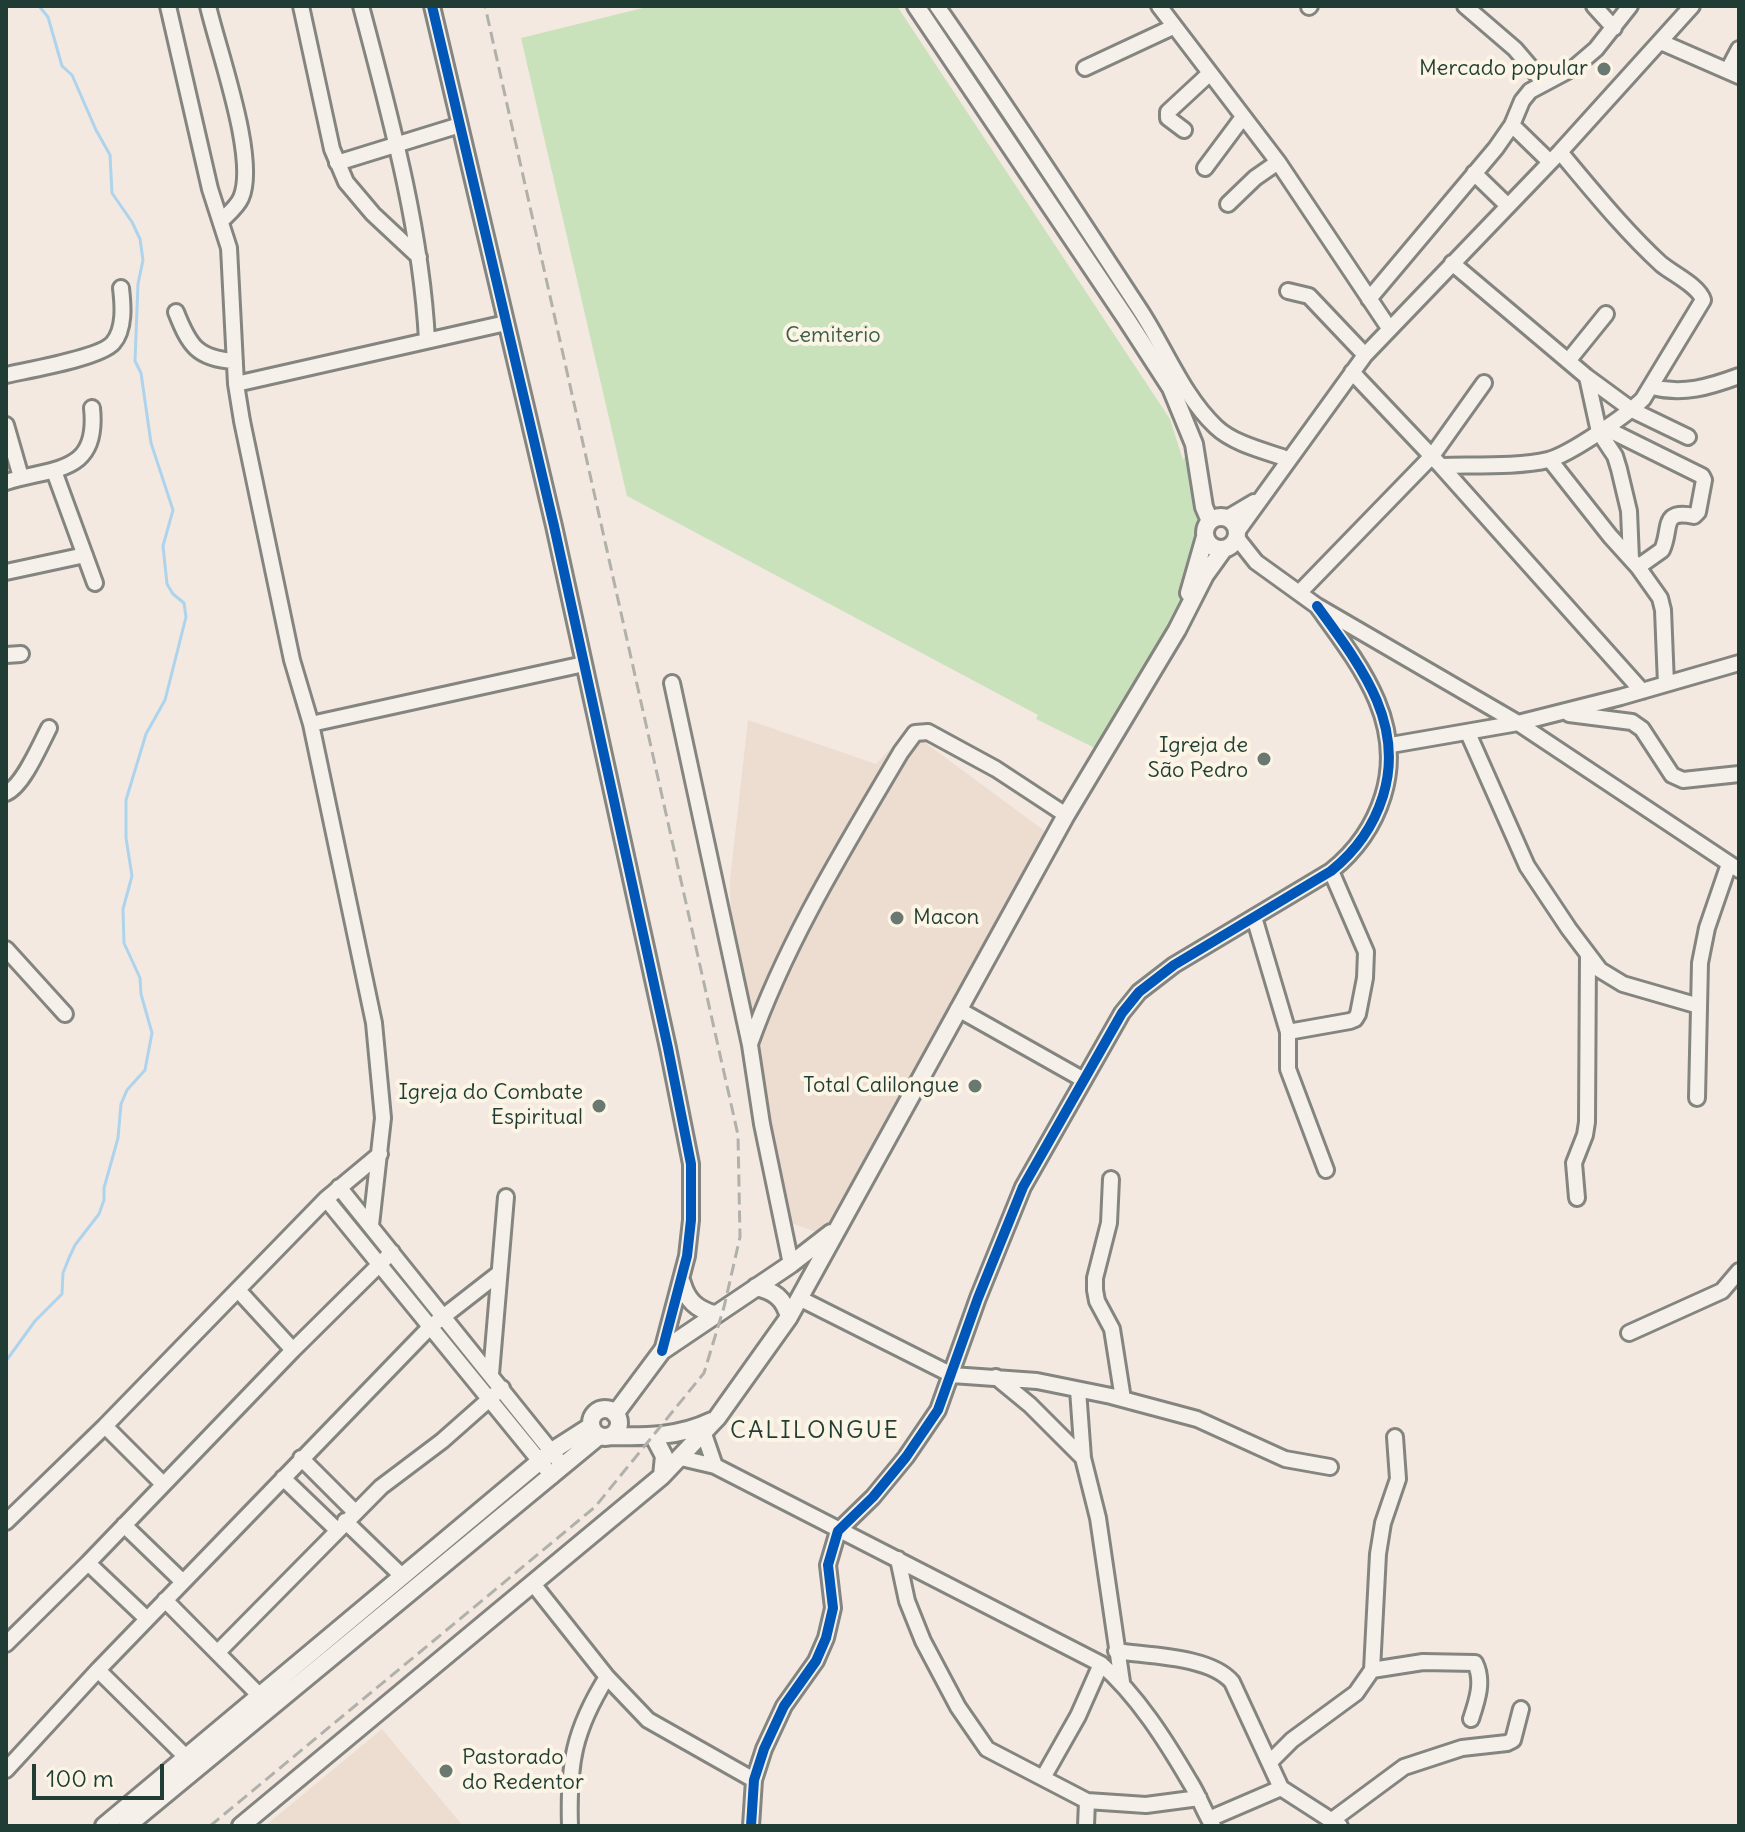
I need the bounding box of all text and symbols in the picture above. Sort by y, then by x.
place label: Mercado popular [1419,56,1588,82]
marker: Mercado popular [1595,60,1613,78]
park label: Cemiterio [785,323,881,349]
place label: Igreja de São Pedro [1147,733,1248,784]
marker: Igreja de São Pedro [1255,750,1273,768]
place label: Macon [913,905,979,931]
marker: Macon [888,909,906,927]
place label: Total Calilongue [803,1073,959,1099]
marker: Total Calilongue [966,1077,984,1095]
place label: Igreja do Combate Espiritual [398,1080,583,1132]
marker: Igreja do Combate Espiritual [590,1097,608,1115]
district label: CALILONGUE [730,1417,900,1445]
place label: Pastorado do Redentor [462,1745,584,1796]
scale bar [36,1748,168,1798]
marker: Pastorado do Redentor [437,1762,455,1780]
text: 100 m [46,1763,114,1793]

